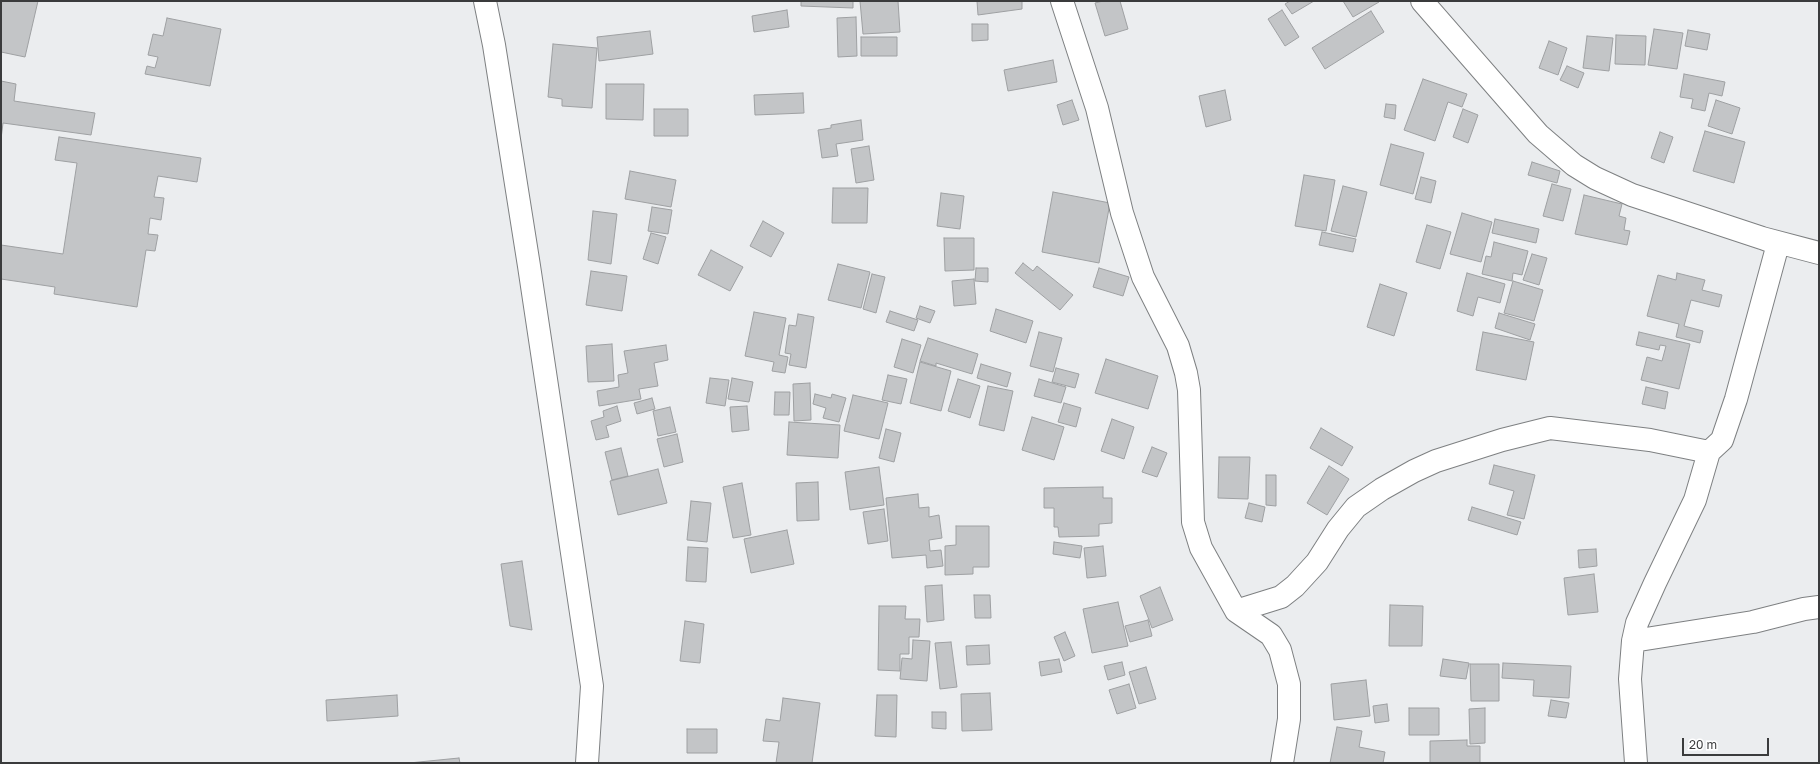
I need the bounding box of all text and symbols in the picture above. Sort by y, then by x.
scale bar [1684,730,1771,756]
text: 20 m [1689,737,1717,752]

